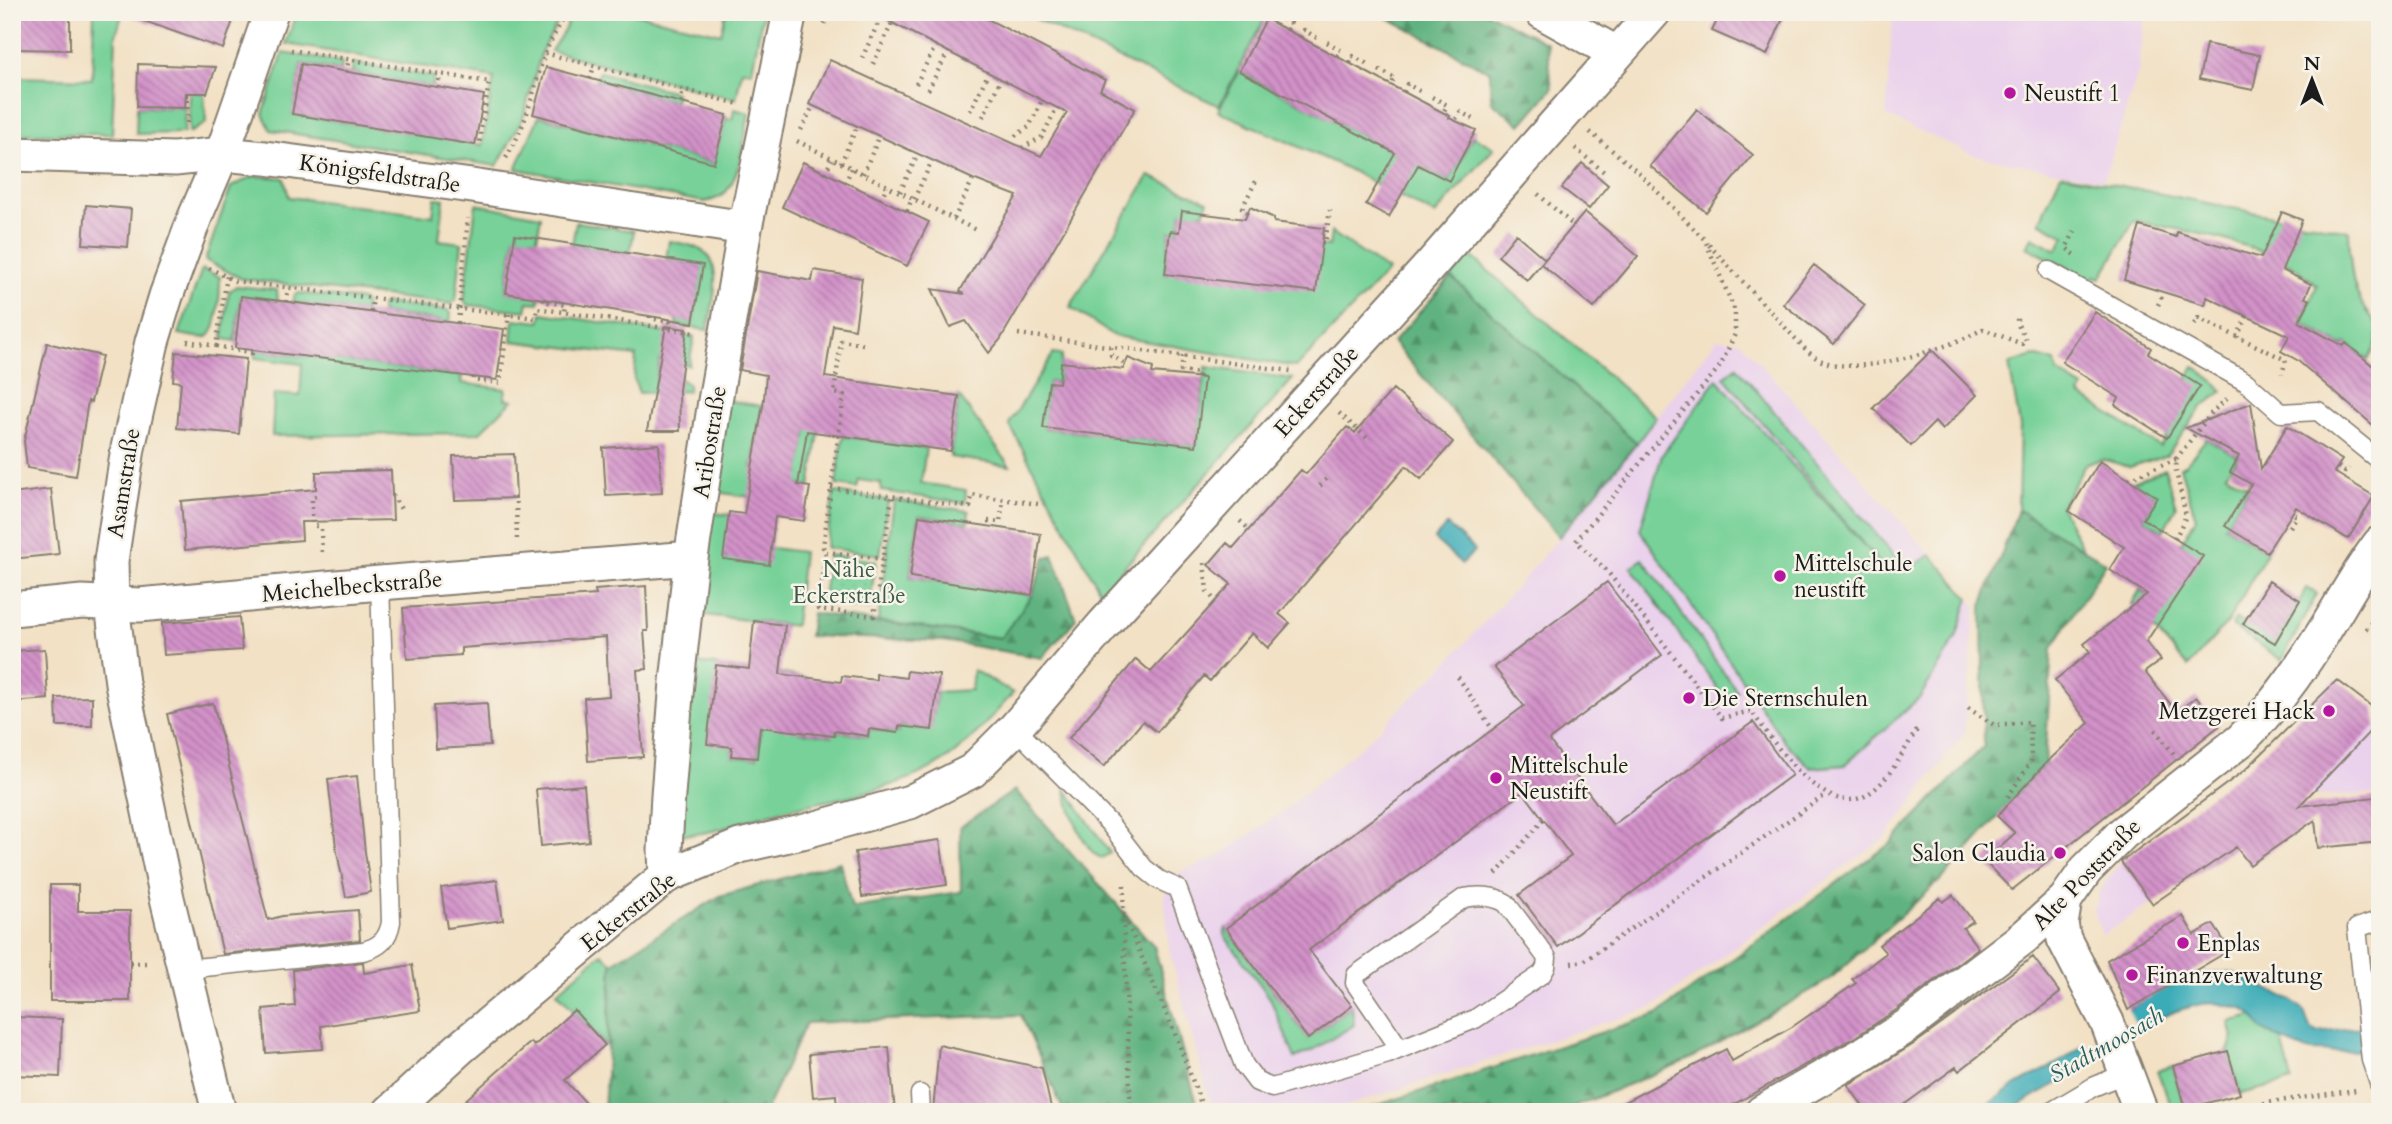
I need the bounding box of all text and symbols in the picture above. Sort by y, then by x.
north arrow [2276,46,2346,116]
text: N [2304,51,2321,77]
place label: Neustift 1 [2024,78,2120,109]
marker: Neustift 1 [2002,85,2018,101]
street label: Königsfeldstraße [297,147,463,200]
street label: Eckerstraße [1267,339,1366,444]
street label: Aribostraße [685,384,734,501]
street label: Asamstraße [100,426,147,540]
place label: Mittelschule neustift [1794,548,1913,605]
park label: Nähe Eckerstraße [792,554,906,611]
street label: Meichelbeckstraße [261,563,444,610]
marker: Mittelschule neustift [1772,568,1788,584]
place label: Die Sternschulen [1703,683,1868,714]
marker: Die Sternschulen [1681,690,1697,706]
place label: Metzgerei Hack [2159,696,2316,727]
marker: Metzgerei Hack [2321,703,2337,719]
place label: Mittelschule Neustift [1510,750,1629,807]
marker: Mittelschule Neustift [1488,770,1504,786]
street label: Alte Poststraße [2025,812,2148,937]
place label: Salon Claudia [1912,838,2046,869]
marker: Salon Claudia [2052,845,2068,861]
street label: Eckerstraße [574,864,682,958]
place label: Enplas [2197,928,2260,959]
marker: Enplas [2175,935,2191,951]
place label: Finanzverwaltung [2146,960,2323,991]
marker: Finanzverwaltung [2124,967,2140,983]
water label: Stadtmoosach [2043,999,2170,1092]

